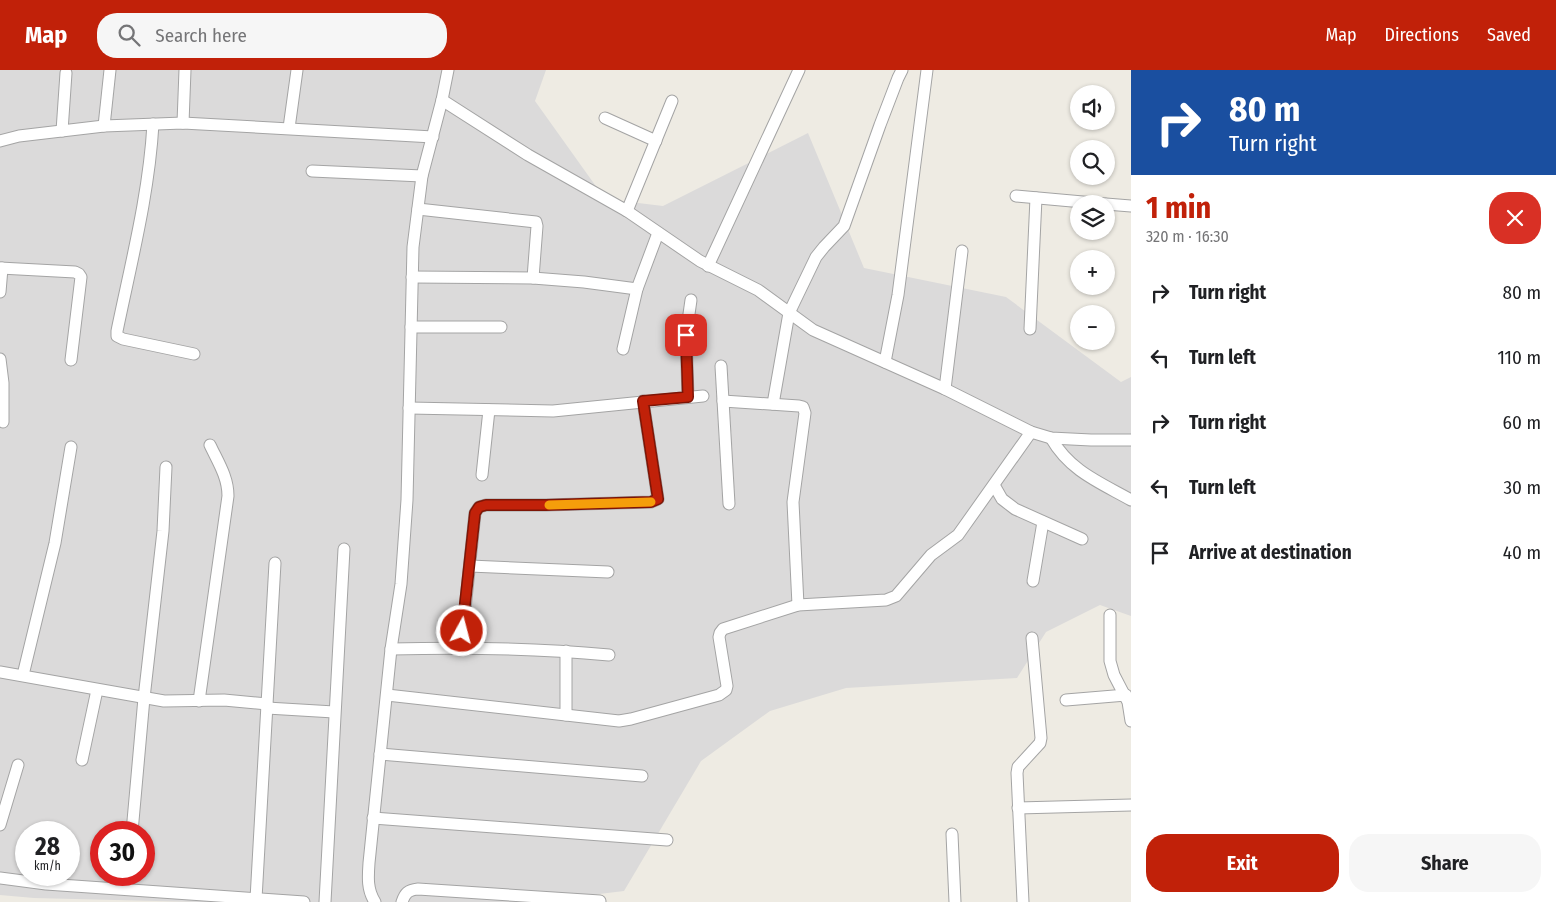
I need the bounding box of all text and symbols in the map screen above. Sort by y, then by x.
search box [97,13,447,58]
text: Map [25,21,67,49]
icon: search [115,21,143,49]
text: Search here [155,24,247,47]
text: Map [1325,24,1357,46]
text: Directions [1385,24,1459,46]
text: Saved [1487,24,1531,46]
map controls [1070,85,1115,350]
button: sound [1070,85,1115,130]
text: 80 m [1229,88,1301,130]
icon: right [1146,90,1211,155]
text: Turn right [1229,130,1317,157]
button: search [1070,140,1115,185]
text: 1 min [1146,190,1211,226]
button: close [1489,192,1541,244]
button: layers [1070,195,1115,240]
text: 320 m · 16:30 [1146,227,1229,246]
button: + [1070,250,1115,295]
icon: right [1146,279,1174,307]
text: Turn right [1189,281,1266,304]
text: 80 m [1503,281,1541,304]
button: − [1070,305,1115,350]
pin [665,314,707,356]
icon: arrive [672,321,700,349]
icon: left [1146,344,1174,372]
text: Turn left [1189,346,1256,369]
text: 110 m [1497,346,1541,369]
icon: right [1146,409,1174,437]
text: Turn right [1189,411,1266,434]
text: 60 m [1503,411,1541,434]
icon: left [1146,474,1174,502]
text: Turn left [1189,476,1256,499]
text: 30 m [1503,476,1541,499]
icon: arrive [1146,539,1174,567]
text: Arrive at destination [1189,541,1352,564]
text: 40 m [1503,541,1541,564]
position arrow [435,604,487,656]
speed limit sign: 30 [90,821,155,886]
text: 28 [35,832,60,862]
button: Exit [1146,834,1339,892]
button: Share [1349,834,1541,892]
text: km/h [34,859,61,873]

